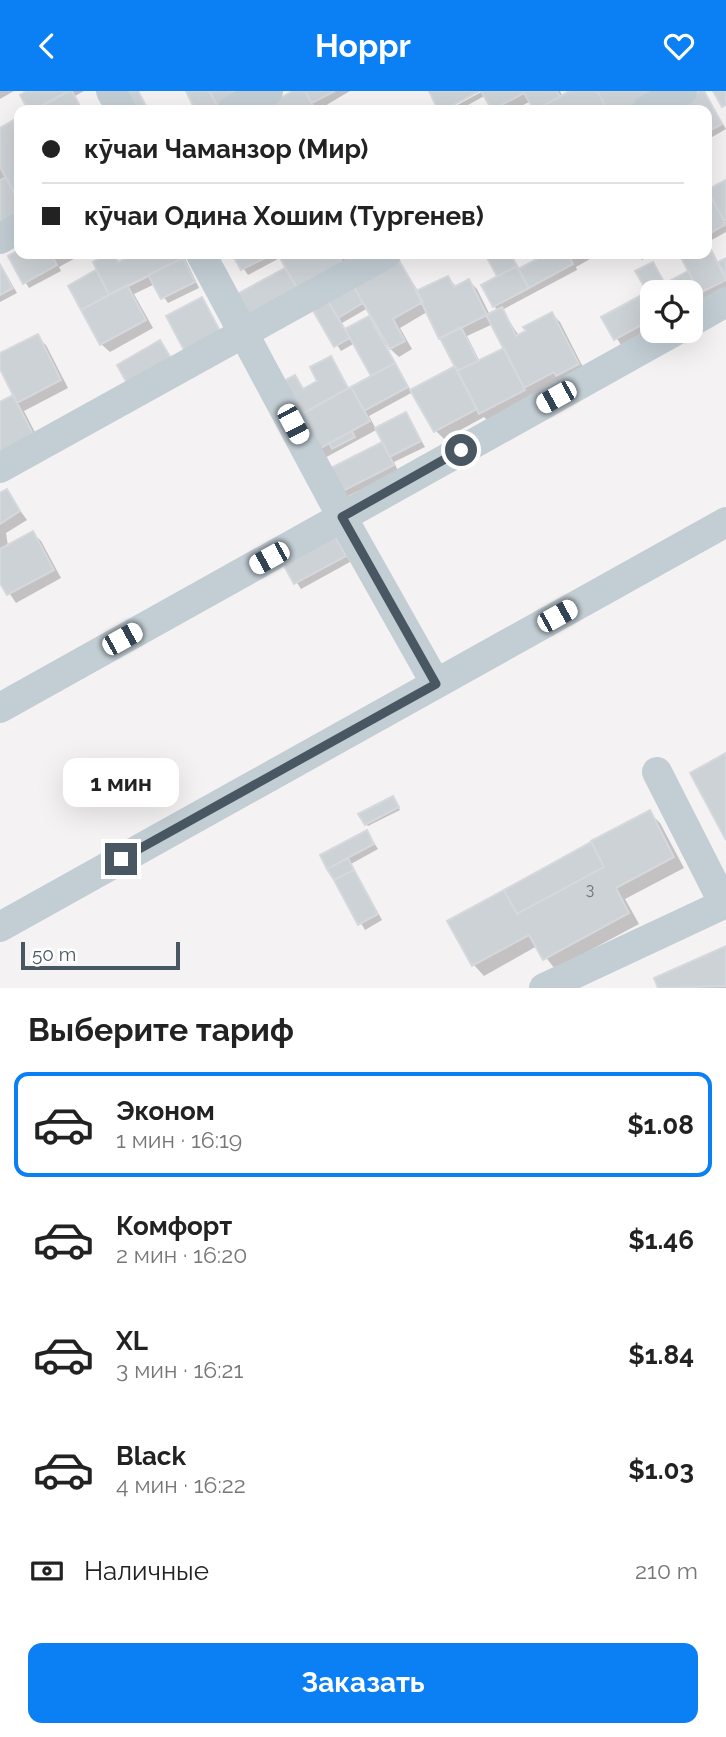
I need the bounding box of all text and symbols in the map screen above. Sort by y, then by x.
icon: back [28,27,66,65]
text: Hoppr [315,27,411,64]
icon: heart [660,27,698,65]
text: кӯчаи Чаманзор (Мир) [84,134,368,164]
text: кӯчаи Одина Хошим (Тургенев) [84,201,484,231]
map controls [640,280,703,343]
button: locate [640,280,703,343]
car [533,378,580,416]
car [274,401,313,447]
route start [445,434,477,466]
car [246,539,293,577]
car [534,597,581,635]
car [99,620,146,658]
callout: 1 мин [63,757,179,807]
text: 1 мин [90,769,152,796]
route end [105,843,137,875]
house number: 3 [586,880,594,899]
scale bar [21,939,180,971]
text: 50 m [32,943,76,965]
text: Выберите тариф [28,1011,294,1048]
icon: car [32,1093,95,1156]
text: Эконом [116,1096,215,1126]
text: $1.08 [627,1110,694,1140]
text: 1 мин · 16:19 [116,1126,242,1153]
icon: car [32,1208,95,1271]
text: Комфорт [116,1211,232,1241]
text: $1.46 [628,1225,694,1255]
text: 2 мин · 16:20 [116,1241,247,1268]
icon: car [32,1323,95,1386]
text: XL [116,1326,148,1356]
text: $1.84 [628,1340,694,1370]
text: 3 мин · 16:21 [116,1356,243,1383]
icon: car [32,1438,95,1501]
text: Black [116,1441,186,1471]
text: $1.03 [628,1455,694,1485]
text: 4 мин · 16:22 [116,1471,246,1498]
icon: cash [28,1552,66,1590]
text: Наличные [84,1556,209,1586]
text: 210 m [635,1557,698,1584]
button: Заказать [28,1643,698,1723]

